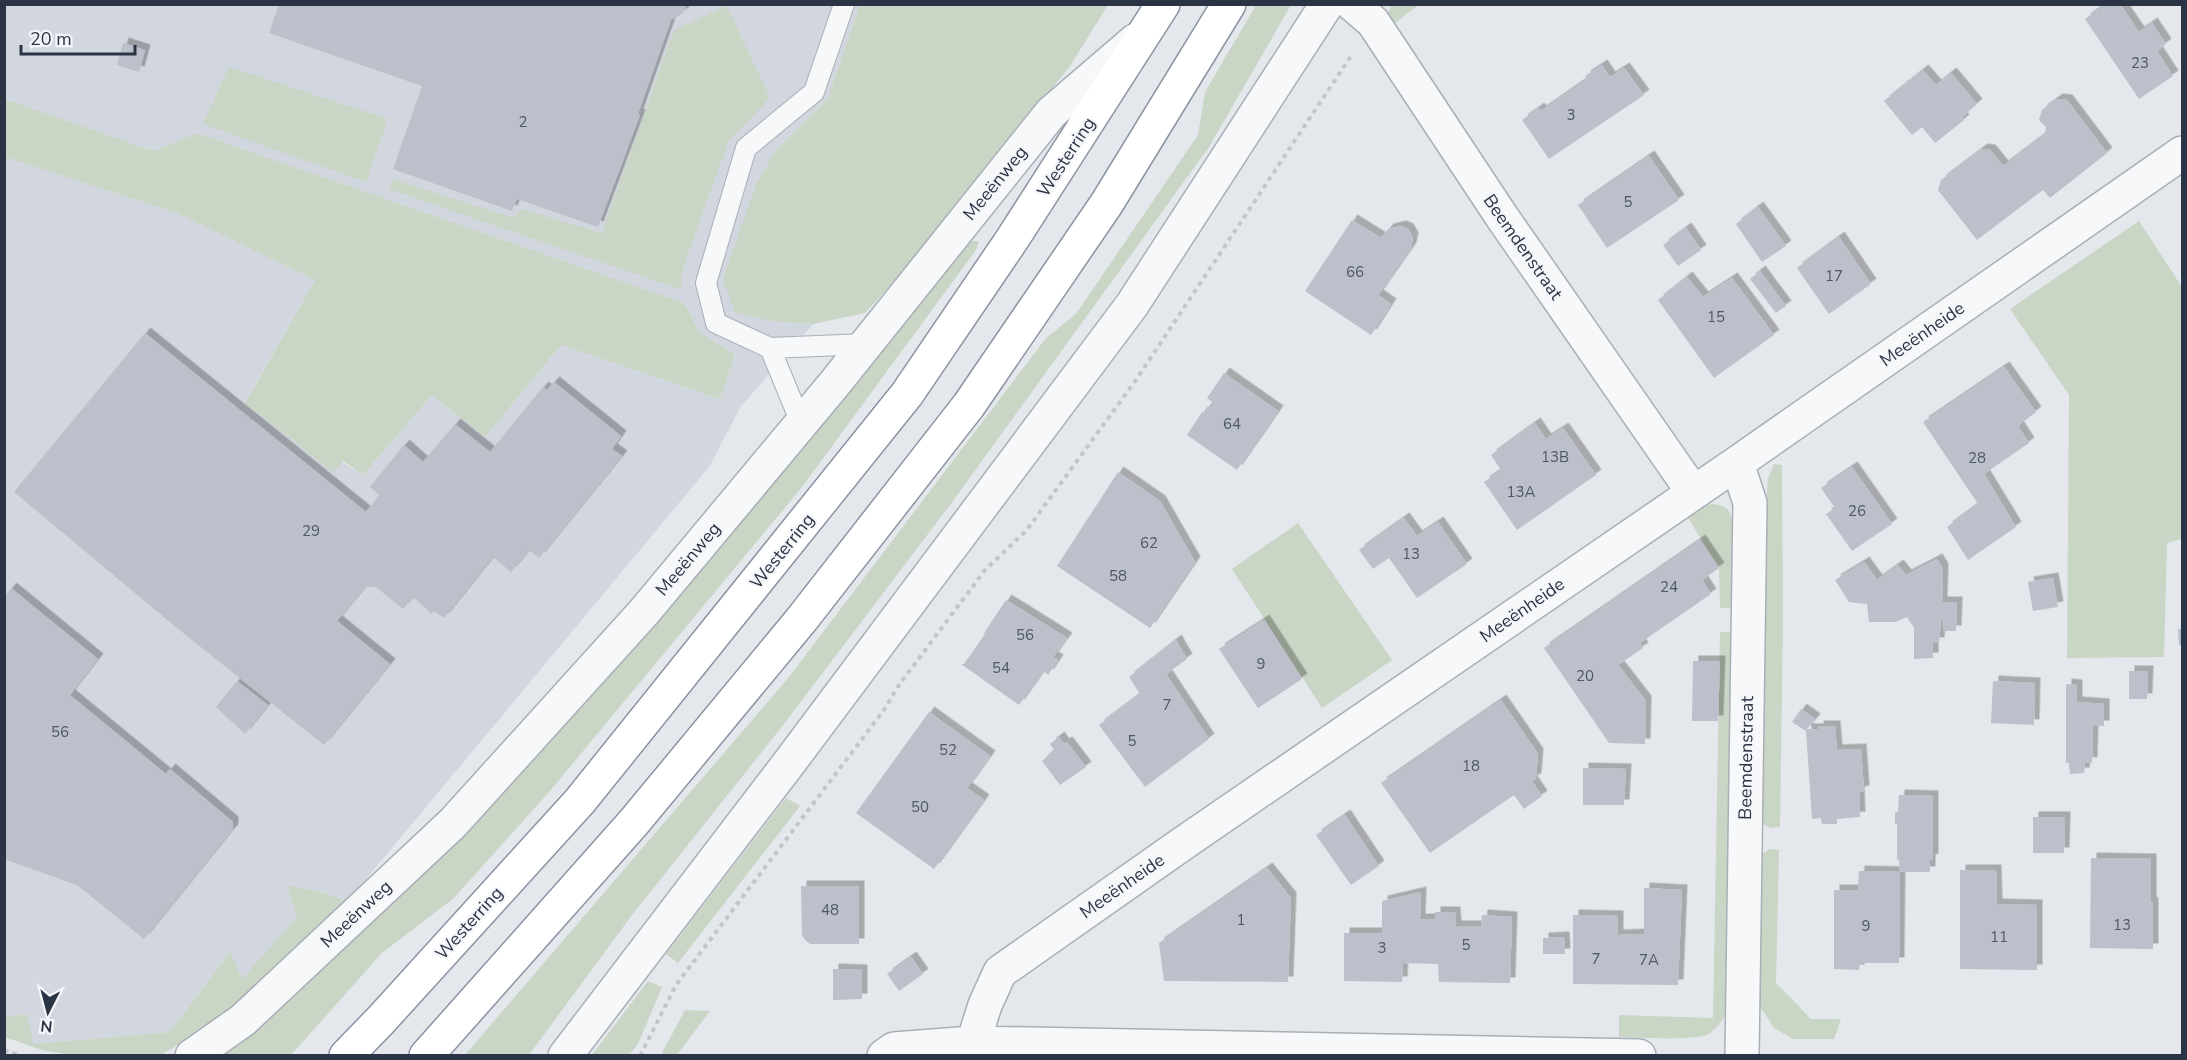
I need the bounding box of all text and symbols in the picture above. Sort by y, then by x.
scale bar [21,18,135,56]
text: 20 m [30,27,72,51]
house number: 23 [2131,53,2149,73]
house number: 3 [1566,105,1576,125]
house number: 2 [518,112,528,132]
street label: Westerring [1031,113,1101,201]
street label: Meeënweg [958,141,1032,225]
street label: Beemdenstraat [1478,189,1569,305]
house number: 5 [1623,192,1633,212]
house number: 66 [1346,262,1364,282]
house number: 17 [1825,266,1843,286]
street label: Meeënheide [1875,296,1969,372]
house number: 15 [1707,307,1725,327]
house number: 64 [1223,414,1241,434]
house number: 13B [1541,447,1569,467]
house number: 28 [1968,448,1986,468]
house number: 13A [1507,482,1536,502]
house number: 26 [1848,501,1866,521]
street label: Westerring [744,508,820,594]
street label: Meeënweg [650,517,726,601]
house number: 29 [302,521,320,541]
house number: 62 [1140,533,1158,553]
house number: 13 [1402,544,1420,564]
house number: 58 [1109,566,1127,586]
street label: Meeënheide [1475,572,1569,648]
house number: 24 [1660,577,1678,597]
house number: 56 [1016,625,1034,645]
house number: 9 [1256,654,1266,674]
house number: 54 [992,658,1010,678]
house number: 20 [1576,666,1594,686]
house number: 7 [1162,695,1172,715]
street label: Beemdenstraat [1733,695,1759,820]
house number: 56 [51,722,69,742]
house number: 5 [1127,731,1137,751]
house number: 52 [939,740,957,760]
house number: 18 [1462,756,1480,776]
house number: 50 [911,797,929,817]
street label: Meeënheide [1075,848,1169,924]
street label: Meeënweg [315,875,397,953]
street label: Westerring [430,881,508,965]
house number: 48 [821,900,839,920]
house number: 1 [1236,910,1246,930]
house number: 13 [2113,915,2131,935]
house number: 9 [1861,916,1871,936]
house number: 11 [1990,927,2008,947]
house number: 5 [1461,935,1471,955]
house number: 3 [1377,938,1387,958]
house number: 7 [1591,949,1601,969]
house number: 7A [1639,950,1659,970]
north arrow [18,982,78,1042]
text: N [39,1014,54,1037]

